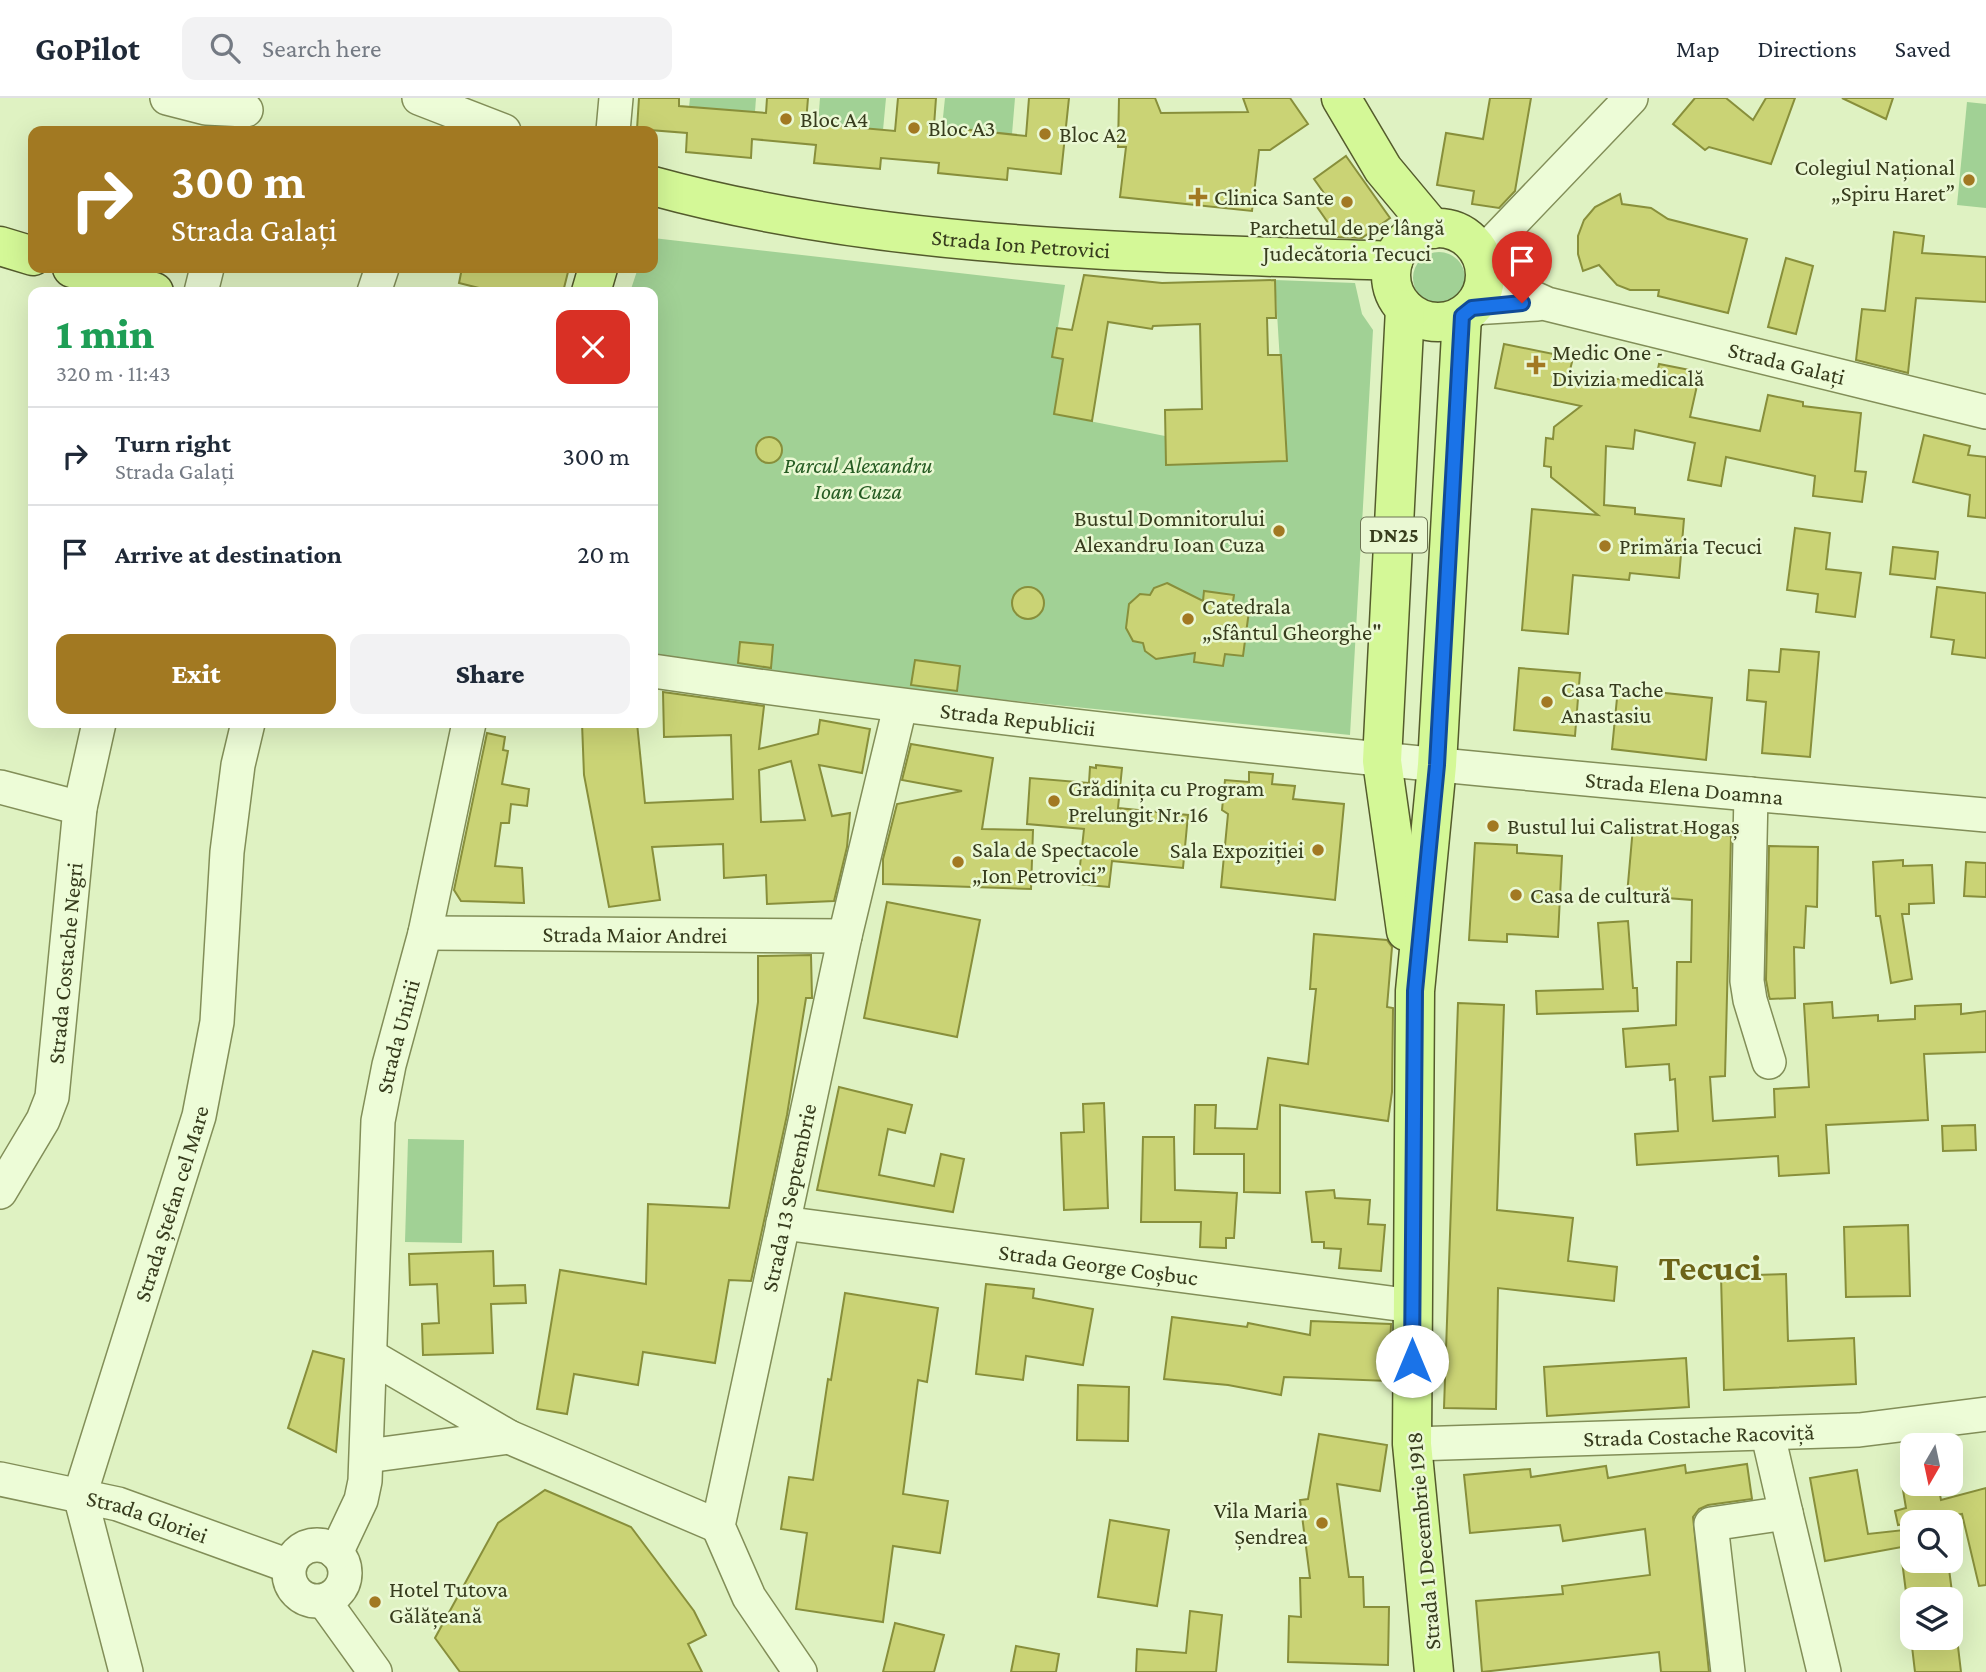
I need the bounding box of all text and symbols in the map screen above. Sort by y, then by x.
search box [182,17,672,80]
icon: search [206,29,244,67]
text: GoPilot [35,30,140,67]
text: Search here [262,34,381,63]
text: Map [1676,35,1720,62]
text: Directions [1758,35,1857,62]
text: Saved [1895,35,1951,62]
place label: Bloc A4 [800,106,869,132]
marker: Bloc A4 [778,111,794,127]
place label: Bloc A3 [928,115,996,141]
marker: Bloc A3 [906,120,922,136]
place label: Bloc A2 [1059,121,1127,147]
marker: Bloc A2 [1037,126,1053,142]
icon: right [56,154,147,245]
text: 300 m [171,154,305,209]
place label: Colegiul Național „Spiru Haret” [1795,154,1955,206]
marker: Colegiul Național „Spiru Haret” [1961,172,1977,188]
place label: Clinica Sante [1214,184,1334,210]
marker: Clinica Sante [1188,187,1208,207]
marker: Parchetul de pe lângă Judecătoria Tecuci [1339,194,1355,210]
text: Strada Galați [171,212,337,248]
place label: Parchetul de pe lângă Judecătoria Tecuci [1249,214,1445,266]
street label: Strada Ion Petrovici [930,224,1111,263]
pin [1492,231,1552,303]
icon: arrive [1503,242,1541,280]
text: 1 min [56,310,154,357]
button: close [556,310,630,384]
street label: Strada Galați [1726,336,1848,390]
place label: Medic One - Divizia medicală [1552,339,1705,391]
marker: Medic One - Divizia medicală [1526,355,1546,375]
text: 320 m · 11:43 [56,360,171,386]
text: Turn right [115,429,231,458]
icon: right [56,437,94,475]
text: 300 m [562,442,630,471]
park label: Parcul Alexandru Ioan Cuza [784,452,932,504]
text: Strada Galați [115,458,234,484]
place label: Bustul Domnitorului Alexandru Ioan Cuza [1074,505,1265,557]
road number: DN25 [1361,518,1427,552]
marker: Bustul Domnitorului Alexandru Ioan Cuza [1271,523,1287,539]
place label: Primăria Tecuci [1619,533,1762,559]
icon: arrive [56,535,94,573]
marker: Primăria Tecuci [1597,538,1613,554]
text: Arrive at destination [115,540,342,569]
text: 20 m [577,540,630,569]
place label: Catedrala „Sfântul Gheorghe" [1202,593,1382,645]
marker: Catedrala „Sfântul Gheorghe" [1180,611,1196,627]
button: Exit [56,634,336,714]
button: Share [350,634,630,714]
place label: Casa Tache Anastasiu [1561,676,1663,728]
marker: Casa Tache Anastasiu [1539,694,1555,710]
street label: Strada Republicii [939,697,1097,741]
street label: Strada Elena Doamna [1584,766,1785,810]
place label: Grădinița cu Program Prelungit Nr. 16 [1068,775,1265,827]
marker: Grădinița cu Program Prelungit Nr. 16 [1046,793,1062,809]
place label: Bustul lui Calistrat Hogaș [1507,813,1740,841]
marker: Bustul lui Calistrat Hogaș [1485,818,1501,834]
place label: Sala de Spectacole „Ion Petrovici” [972,836,1139,888]
place label: Sala Expoziției [1170,837,1304,865]
marker: Sala Expoziției [1310,842,1326,858]
marker: Sala de Spectacole „Ion Petrovici” [950,854,966,870]
street label: Strada Costache Negri [42,861,88,1065]
place label: Casa de cultură [1530,882,1671,908]
marker: Casa de cultură [1508,887,1524,903]
street label: Strada Maior Andrei [542,921,728,948]
street label: Strada Unirii [371,976,425,1096]
street label: Strada 13 Septembrie [756,1101,822,1294]
street label: Strada Ștefan cel Mare [128,1104,214,1305]
street label: Strada George Coșbuc [997,1239,1200,1291]
district label: Tecuci [1659,1247,1762,1288]
position arrow [1375,1324,1449,1398]
street label: Strada Costache Racoviță [1583,1418,1815,1452]
street label: Strada 1 Decembrie 1918 [1401,1431,1445,1651]
north arrow [1900,1433,1964,1496]
map controls [1900,1433,1963,1650]
street label: Strada Gloriei [84,1485,211,1548]
place label: Vila Maria Șendrea [1214,1497,1308,1551]
button: search [1900,1510,1963,1573]
marker: Vila Maria Șendrea [1314,1515,1330,1531]
place label: Hotel Tutova Gălățeană [389,1576,508,1630]
button: layers [1900,1587,1963,1650]
marker: Hotel Tutova Gălățeană [367,1594,383,1610]

